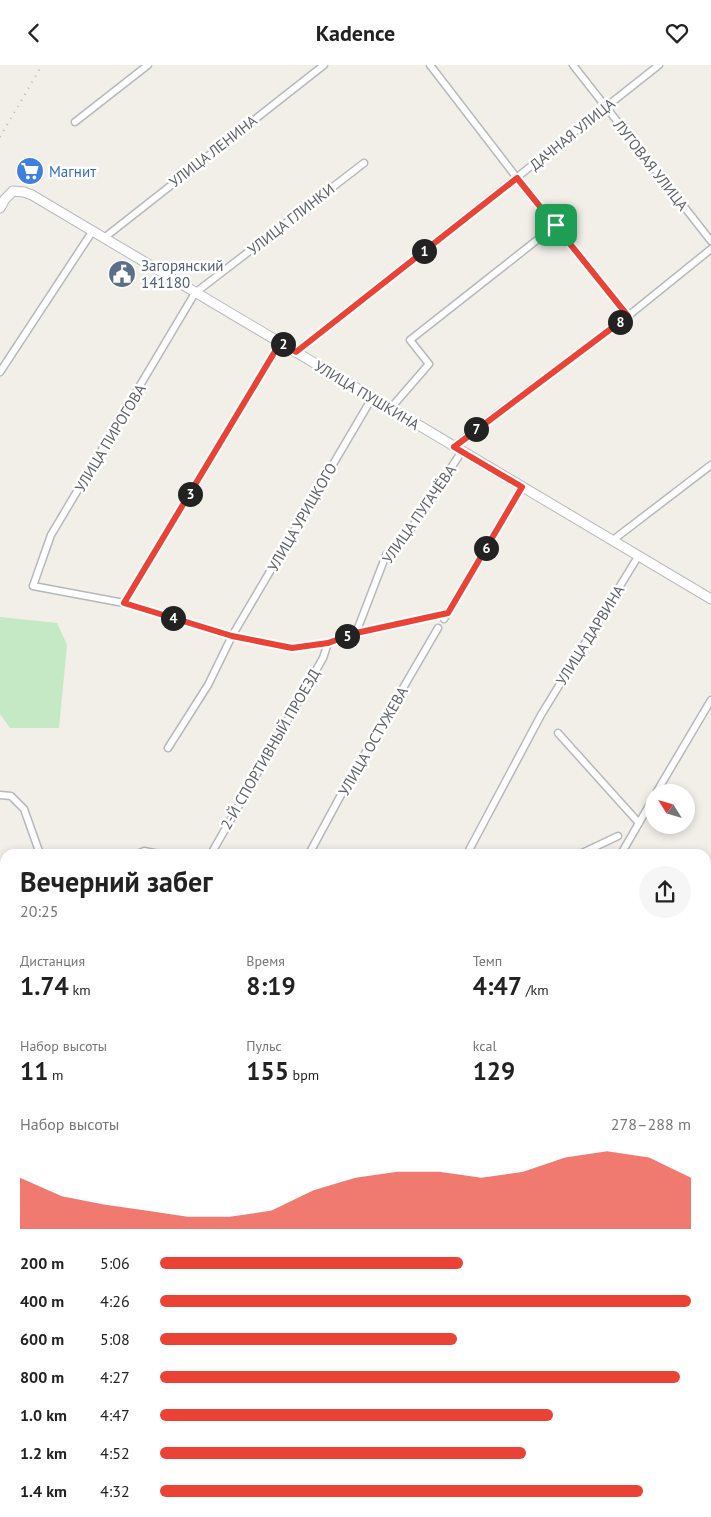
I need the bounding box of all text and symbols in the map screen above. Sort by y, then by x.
icon: back [20,19,48,47]
text: Kadence [316,19,395,47]
icon: heart [663,19,691,47]
street label: ДАЧНАЯ УЛИЦА [525,94,619,174]
street label: УЛИЦА ЛЕНИНА [165,111,261,191]
street label: ЛУГОВАЯ УЛИЦА [609,115,693,214]
supermarket icon: Магнит [15,156,45,186]
place label: Магнит [49,162,96,181]
street label: УЛИЦА ГЛИНКИ [244,179,338,259]
pin [535,204,577,246]
icon: arrive [542,211,570,239]
pin: 1 [412,239,436,263]
text: 1 [421,242,428,260]
place label: Загорянский 141180 [141,256,224,292]
public building icon: Загорянский 141180 [107,259,137,289]
pin: 8 [608,309,632,335]
text: 8 [617,313,624,331]
pin: 2 [270,331,296,357]
text: 2 [280,335,287,353]
street label: УЛИЦА ПУШКИНА [311,356,423,434]
street label: УЛИЦА ПИРОГОВА [70,380,150,495]
pin: 7 [464,417,488,441]
text: 7 [473,420,480,438]
street label: УЛИЦА УРИЦКОГО [263,459,341,575]
street label: УЛИЦА ПУГАЧЁВА [378,461,460,567]
pin: 3 [178,481,202,507]
text: 3 [187,485,194,503]
pin: 6 [474,535,498,561]
text: 6 [483,539,490,557]
street label: УЛИЦА ДАРВИНА [552,581,629,689]
pin: 4 [160,605,186,631]
text: 4 [170,609,177,627]
pin: 5 [334,623,360,649]
text: 5 [344,627,351,645]
street label: 2-Й СПОРТИВНЫЙ ПРОЕЗД [216,665,324,833]
street label: УЛИЦА ОСТУЖЕВА [334,683,412,799]
north arrow [645,784,695,834]
map controls [645,784,695,834]
text: Вечерний забег [20,863,213,900]
button: share [639,866,691,918]
text: 20:25 [20,901,58,921]
text: Дистанция [20,952,85,970]
text: Время [246,952,285,970]
text: Темп [473,952,502,970]
text: 1.74 [20,970,69,1002]
text: 8:19 [246,970,296,1002]
text: 4:47 [473,970,522,1002]
text: km [69,981,91,999]
text: /km [522,981,549,999]
text: Набор высоты [20,1037,107,1055]
text: Пульс [246,1037,282,1055]
text: kcal [473,1037,497,1055]
text: 11 [20,1055,48,1087]
text: 155 [246,1055,289,1087]
text: 129 [473,1055,515,1087]
text: m [48,1066,63,1084]
text: bpm [289,1066,319,1084]
text: Набор высоты [20,1114,119,1134]
text: 278–288 m [611,1114,691,1134]
text: 200 m [20,1253,64,1273]
text: 5:06 [100,1253,130,1273]
text: 400 m [20,1291,64,1311]
text: 4:26 [100,1291,130,1311]
text: 600 m [20,1329,64,1349]
text: 5:08 [100,1329,130,1349]
text: 800 m [20,1367,64,1387]
text: 4:27 [100,1367,130,1387]
text: 1.0 km [20,1405,67,1425]
text: 4:47 [100,1405,130,1425]
text: 1.2 km [20,1443,67,1463]
text: 4:52 [100,1443,130,1463]
text: 1.4 km [20,1481,67,1501]
text: 4:32 [100,1481,130,1501]

